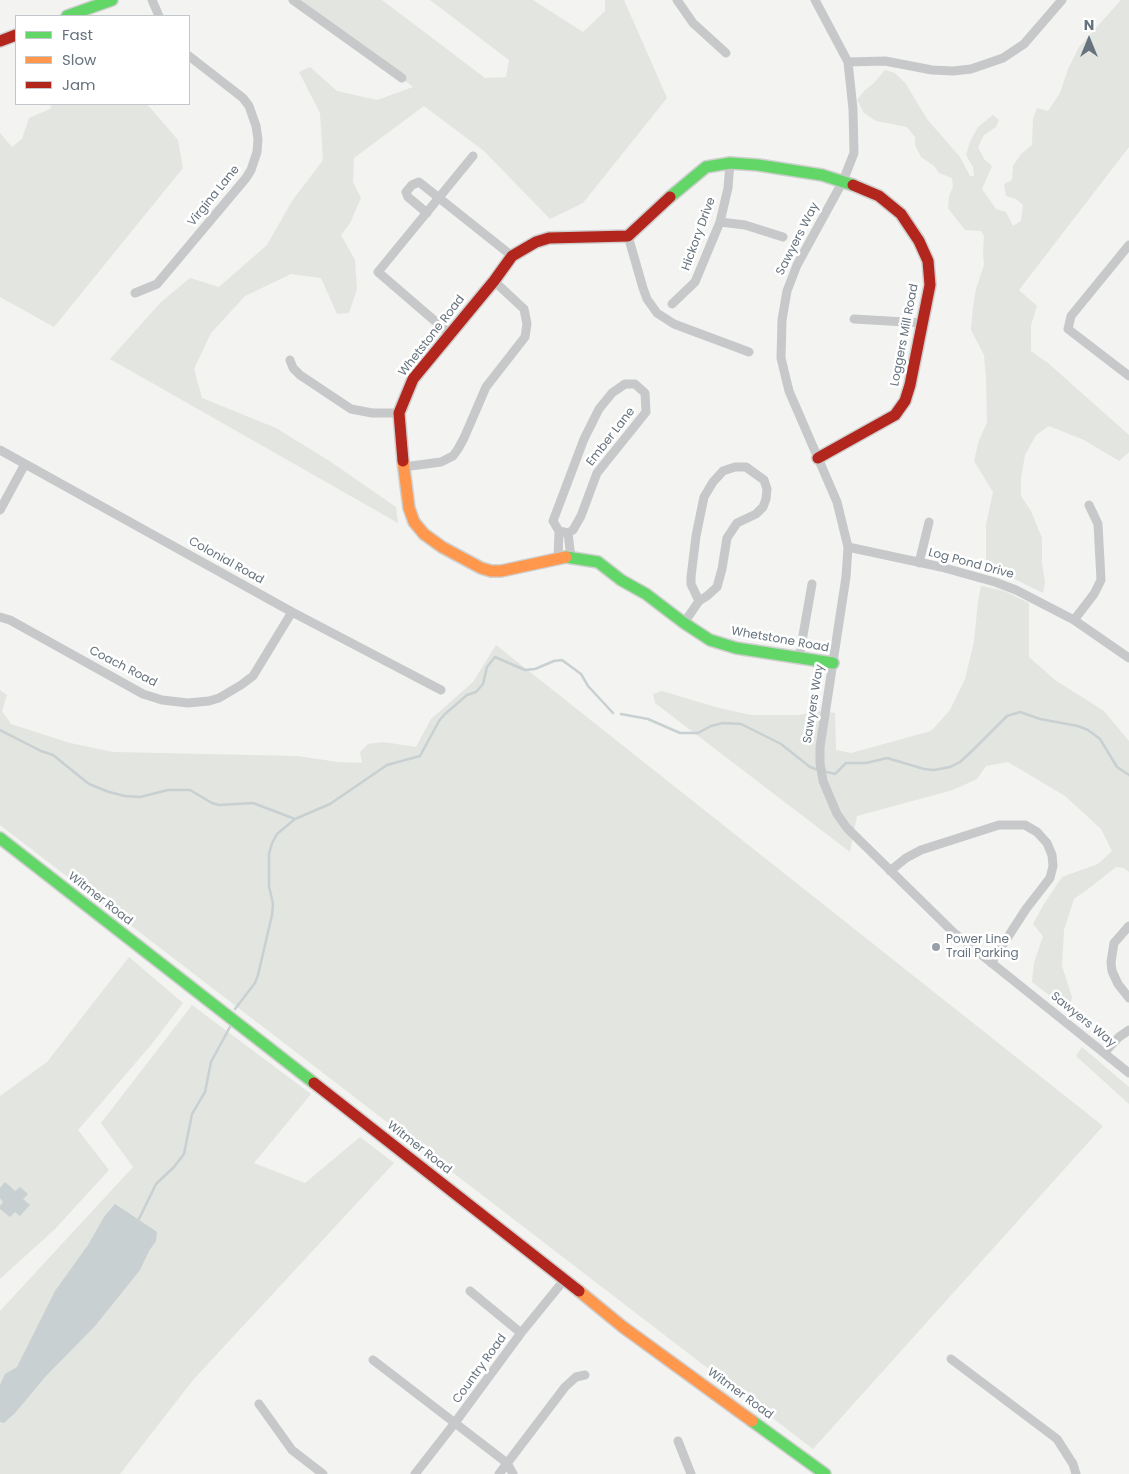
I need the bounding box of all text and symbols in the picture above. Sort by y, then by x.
legend [15,15,190,105]
north arrow [1064,15,1114,65]
text: N [1084,15,1094,35]
text: Fast [62,24,93,45]
text: Slow [62,49,96,70]
text: Jam [62,74,96,95]
street label: Virgina Lane [185,163,243,229]
street label: Hickory Drive [679,195,719,273]
street label: Sawyers Way [773,200,823,278]
street label: Loggers Mill Road [888,283,922,387]
street label: Whetstone Road [396,293,468,379]
street label: Ember Lane [584,405,638,469]
street label: Colonial Road [186,534,266,588]
street label: Log Pond Drive [927,546,1015,582]
street label: Whetstone Road [730,624,830,656]
street label: Coach Road [87,644,159,690]
street label: Sawyers Way [801,664,827,744]
street label: Witmer Road [65,869,135,929]
place label: Power Line Trail Parking [946,933,1019,961]
marker: Power Line Trail Parking [930,941,942,953]
street label: Sawyers Way [1047,989,1119,1051]
street label: Witmer Road [384,1118,454,1178]
street label: Country Road [450,1331,510,1407]
street label: Witmer Road [704,1365,776,1423]

